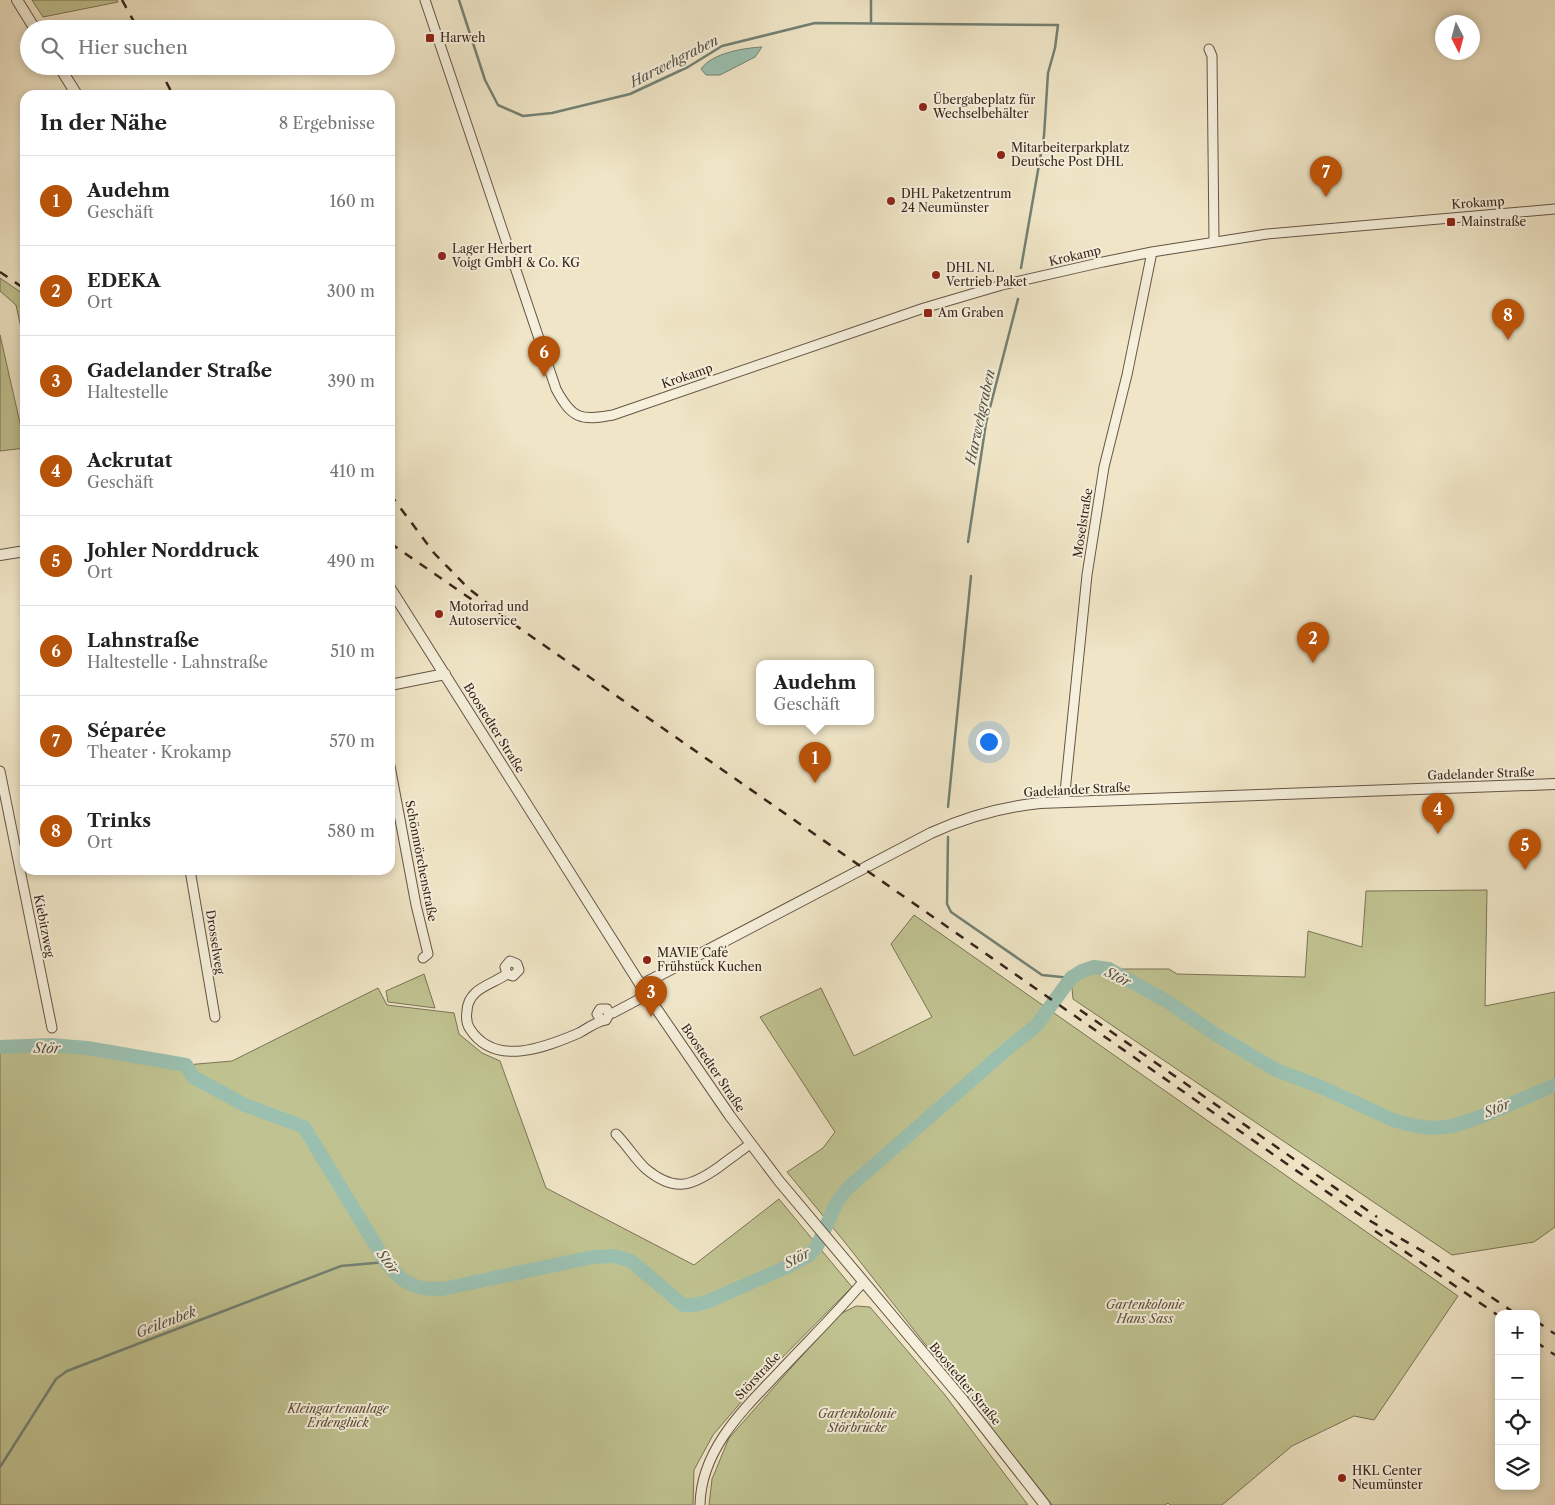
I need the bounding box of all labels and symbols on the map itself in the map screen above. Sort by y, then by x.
north arrow [1435,15,1480,60]
place label: Harweh [440,30,486,45]
water label: Harwehgraben [626,31,721,92]
marker: Harweh [424,32,436,44]
place label: Übergabeplatz für Wechselbehälter [932,91,1035,121]
marker: Übergabeplatz für Wechselbehälter [917,101,929,113]
place label: Mitarbeiterparkplatz Deutsche Post DHL [1011,140,1129,169]
marker: Mitarbeiterparkplatz Deutsche Post DHL [995,149,1007,161]
pin: 7 [1310,156,1342,197]
place label: DHL Paketzentrum 24 Neumünster [901,186,1011,215]
street label: Krokamp [1451,193,1505,212]
marker: DHL Paketzentrum 24 Neumünster [885,195,897,207]
place label: Mainstraße [1461,214,1527,229]
marker: Mainstraße [1445,216,1457,228]
place label: Lager Herbert Voigt GmbH & Co. KG [451,241,580,270]
street label: Krokamp [1047,242,1102,269]
marker: Lager Herbert Voigt GmbH & Co. KG [436,250,448,262]
place label: DHL NL Vertrieb Paket [945,260,1028,289]
marker: DHL NL Vertrieb Paket [930,269,942,281]
pin: 8 [1492,299,1524,340]
place label: Am Graben [937,305,1004,320]
marker: Am Graben [922,307,934,319]
pin: 6 [528,336,560,377]
street label: Krokamp [659,360,714,391]
water label: Harwehgraben [961,368,999,467]
street label: Moselstraße [1070,487,1095,559]
place label: Motorrad und Autoservice [448,599,530,628]
marker: Motorrad und Autoservice [433,608,445,620]
pin: 2 [1297,622,1329,663]
street label: Boostedter Straße [461,680,528,776]
your location [976,729,1002,755]
pin: 1 [799,742,831,783]
street label: Gadelander Straße [1427,764,1535,783]
street label: Gadelander Straße [1023,779,1131,800]
pin: 4 [1422,793,1454,834]
street label: Schönmörchenstraße [402,799,441,923]
pin: 5 [1509,829,1541,870]
street label: Kiebitzweg [31,893,58,959]
street label: Drosselweg [203,909,228,976]
place label: MAVIE Café Frühstück Kuchen [657,945,763,974]
marker: MAVIE Café Frühstück Kuchen [641,954,653,966]
water label: Stör [1101,963,1135,992]
pin: 3 [635,976,667,1017]
street label: Boostedter Straße [678,1021,749,1115]
water label: Stör [32,1039,62,1057]
water label: Stör [1480,1094,1514,1122]
water label: Stör [780,1243,814,1273]
water label: Stör [372,1245,404,1279]
park label: Gartenkolonie Hans Sass [1106,1297,1185,1326]
water label: Geilenbek [133,1302,199,1342]
street label: Boostedter Straße [926,1339,1005,1428]
street label: Störstraße [732,1349,784,1403]
park label: Kleingartenanlage Erdenglück [286,1401,390,1430]
park label: Gartenkolonie Störbrücke [818,1406,897,1435]
place label: HKL Center Neumünster [1352,1463,1423,1492]
marker: HKL Center Neumünster [1336,1472,1348,1484]

